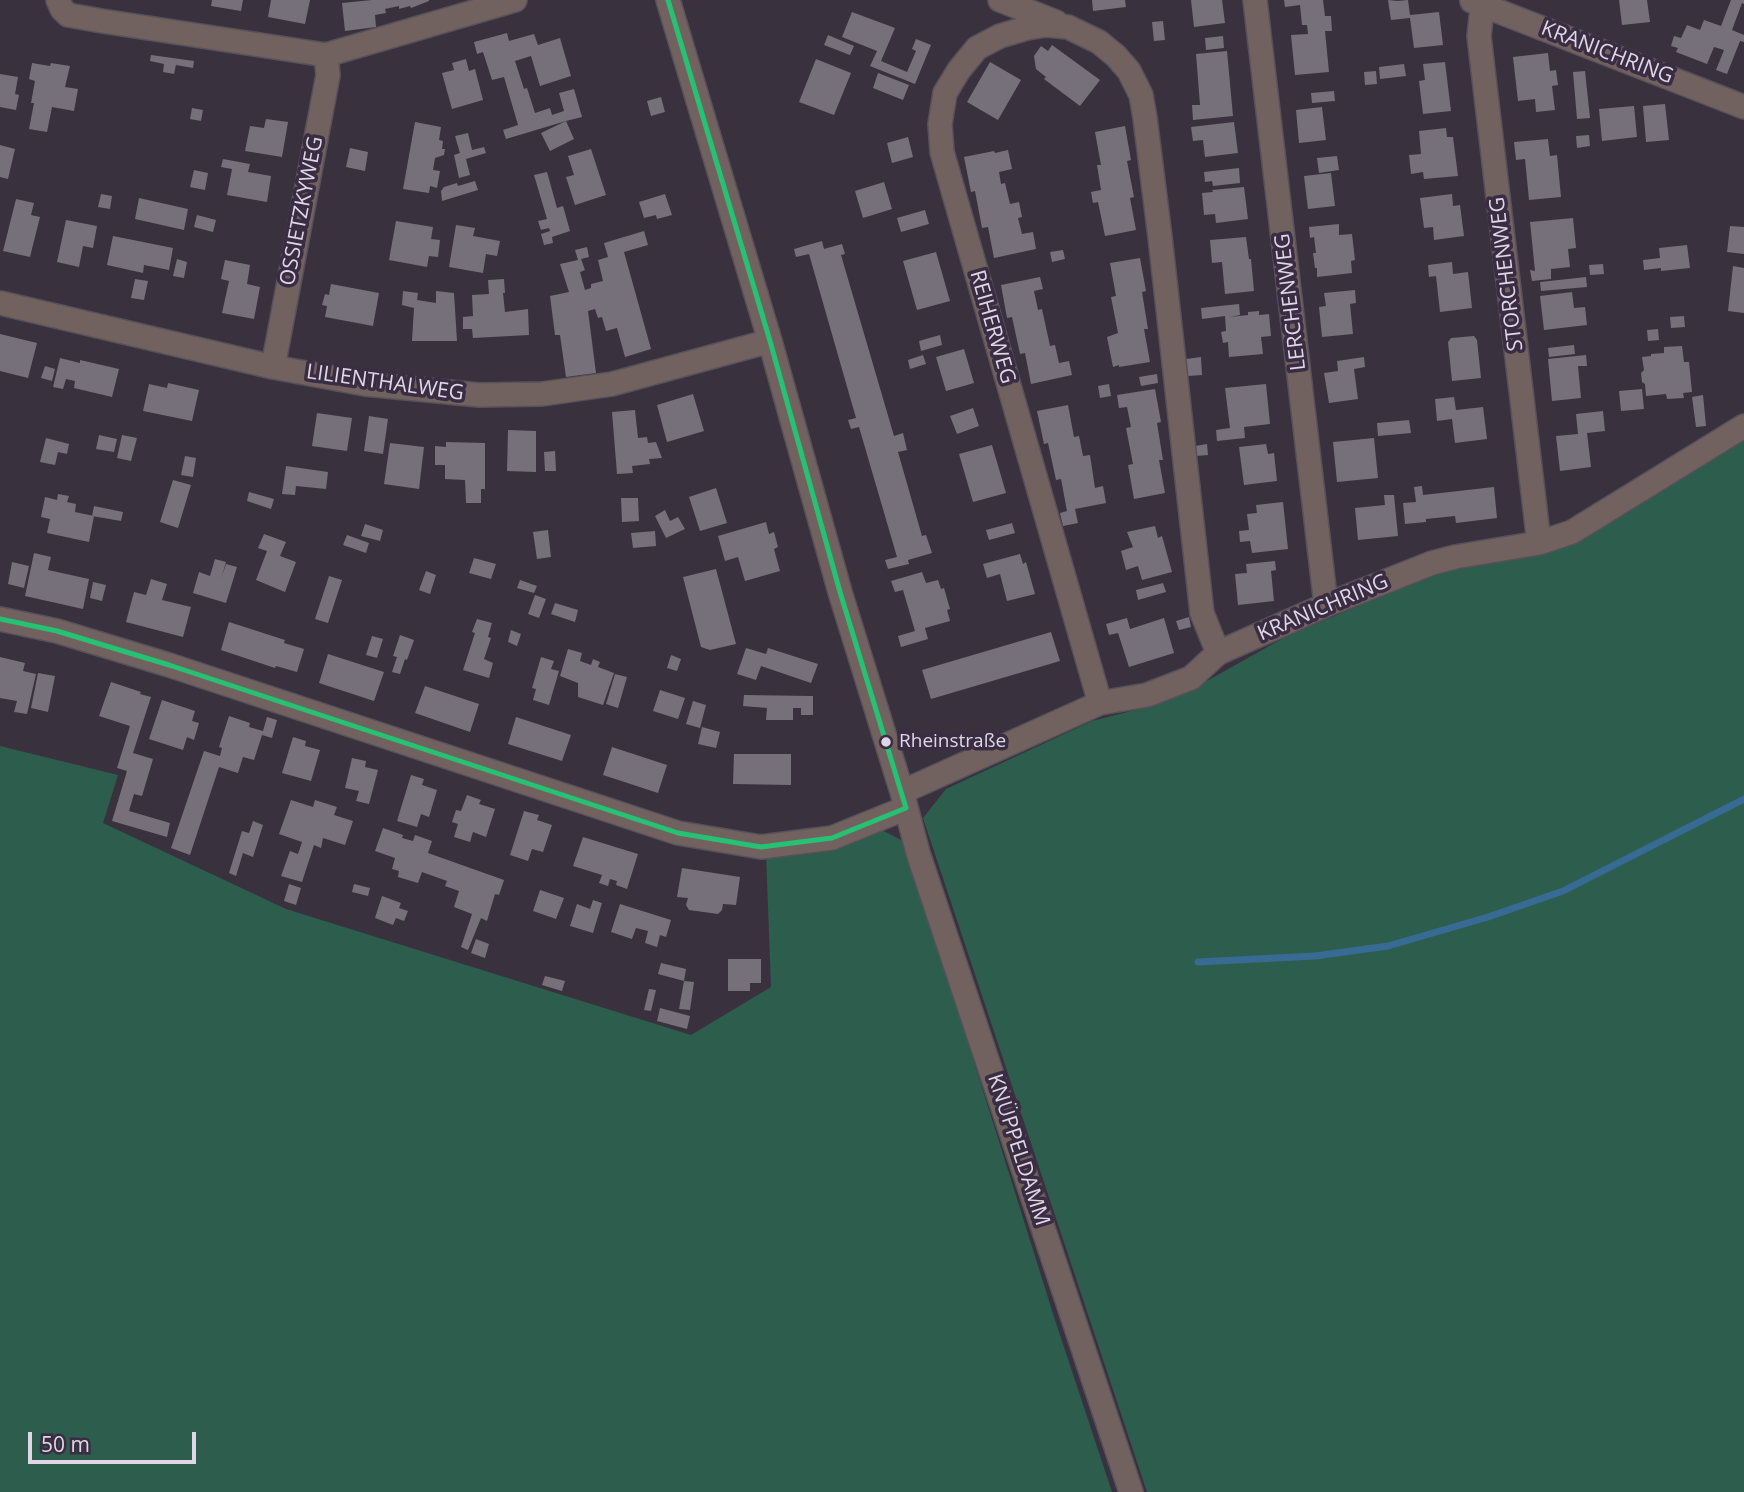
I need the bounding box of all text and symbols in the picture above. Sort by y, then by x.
street label: KRANICHRING [1537,16,1677,90]
street label: OSSIETZKYWEG [275,134,329,288]
street label: STORCHENWEG [1485,196,1529,352]
street label: LERCHENWEG [1270,232,1312,372]
street label: REIHERWEG [964,267,1020,387]
street label: LILIENTHALWEG [305,359,465,407]
street label: KRANICHRING [1254,569,1392,647]
place label: Rheinstraße [899,731,1006,753]
marker: Rheinstraße [879,735,893,749]
street label: KNÜPPELDAMM [982,1071,1054,1229]
scale bar [32,1418,200,1462]
text: 50 m [41,1430,90,1458]

